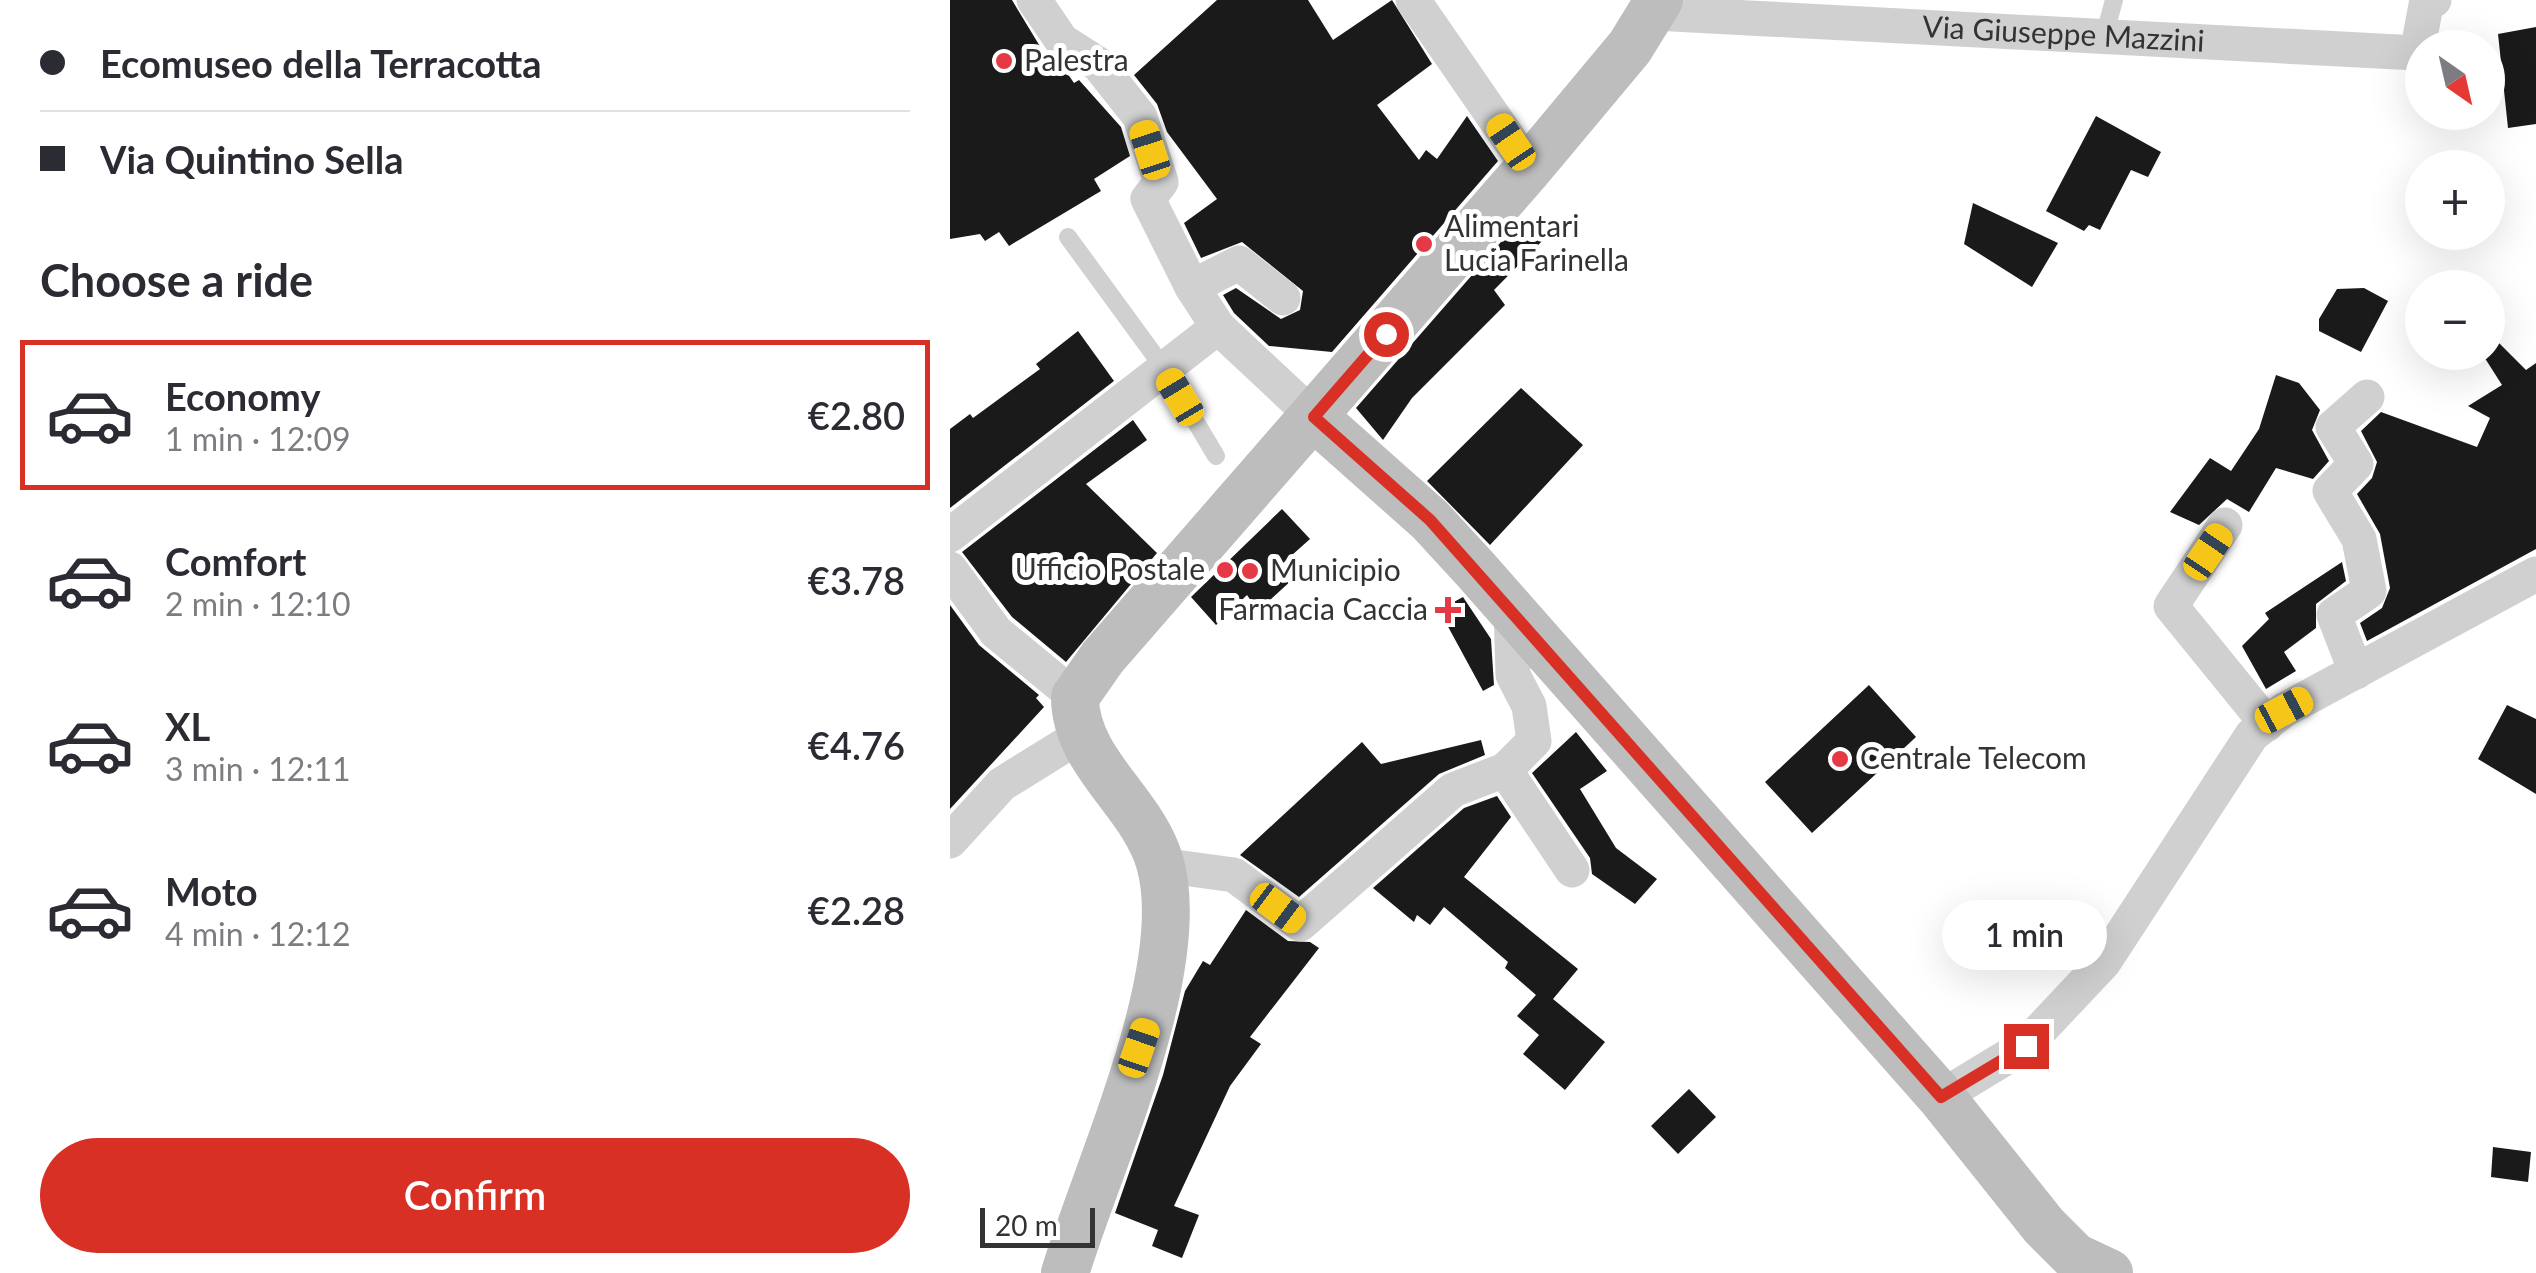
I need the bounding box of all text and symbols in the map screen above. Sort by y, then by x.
street label: Via Giuseppe Mazzini [1922,7,2206,58]
north arrow [2405,30,2505,130]
map controls [2405,30,2505,370]
text: Ecomuseo della Terracotta [100,40,542,86]
place label: Palestra [1024,41,1129,77]
marker: Palestra [993,50,1015,72]
car [1482,109,1540,175]
car [1126,117,1174,183]
text: Via Quintino Sella [100,136,403,182]
button: + [2405,150,2505,250]
place label: Alimentari Lucia Farinella [1444,207,1629,277]
marker: Alimentari Lucia Farinella [1413,233,1435,255]
text: Choose a ride [40,253,313,307]
button: − [2405,270,2505,370]
route start [1364,312,1409,357]
car [1152,364,1208,430]
icon: car [45,370,135,460]
text: Economy [165,373,320,419]
text: €2.80 [808,392,905,438]
text: 1 min · 12:09 [165,419,351,458]
car [2179,519,2237,585]
icon: car [45,535,135,625]
text: Comfort [165,538,306,584]
place label: Ufficio Postale [1015,550,1205,586]
place label: Municipio [1270,551,1401,587]
text: €3.78 [808,557,905,603]
marker: Ufficio Postale [1214,559,1236,581]
marker: Municipio [1239,560,1261,582]
text: 2 min · 12:10 [165,584,351,623]
place label: Farmacia Caccia [1218,590,1428,626]
marker: Farmacia Caccia [1437,599,1459,621]
car [2250,683,2318,737]
icon: car [45,700,135,790]
text: XL [165,703,210,749]
text: €4.76 [808,722,905,768]
place label: Centrale Telecom [1860,739,2087,775]
marker: Centrale Telecom [1829,748,1851,770]
text: 3 min · 12:11 [165,749,351,788]
icon: car [45,865,135,955]
text: Moto [165,868,258,914]
car [1245,878,1311,938]
text: €2.28 [808,887,905,933]
callout: 1 min [1944,901,2108,971]
text: 4 min · 12:12 [165,914,351,953]
text: 1 min [1985,915,2064,954]
car [1115,1015,1163,1081]
route end [2004,1024,2049,1069]
button: Confirm [40,1138,910,1253]
scale bar [980,1203,1095,1248]
text: 20 m [995,1208,1058,1242]

